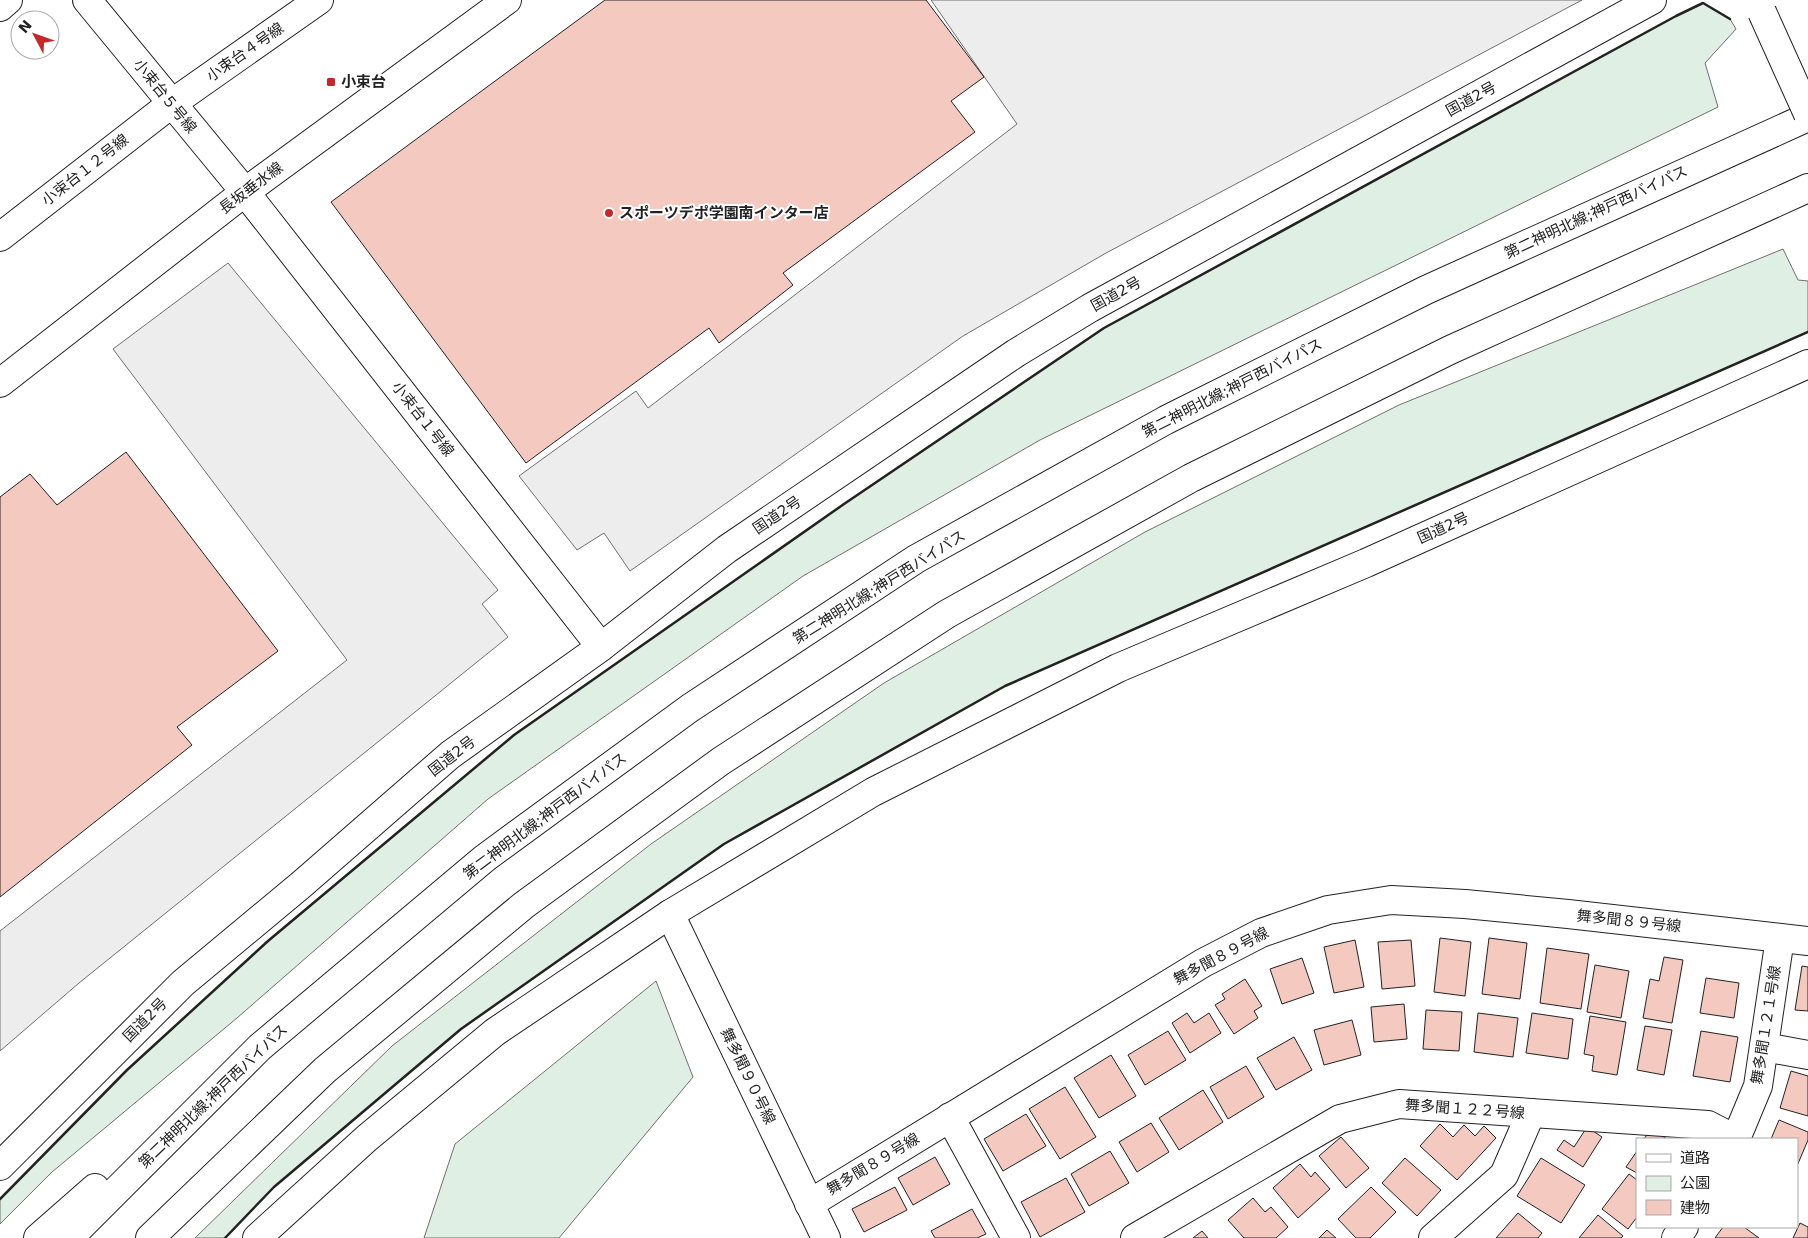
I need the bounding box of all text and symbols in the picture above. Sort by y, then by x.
north arrow [10,10,60,60]
text: N [15,17,35,36]
street label: 小束台４号線 [203,19,287,85]
street label: 小束台５号線 [130,55,200,137]
place label: 小束台 [341,73,386,91]
marker: 小束台 [325,76,337,88]
street label: 国道2号 [1443,78,1499,120]
street label: 小束台１２号線 [38,131,132,209]
street label: 長坂垂水線 [216,158,286,218]
street label: 第二神明北線;神戸西バイパス [1502,162,1690,262]
place label: スポーツデポ学園南インター店 [619,204,829,222]
marker: スポーツデポ学園南インター店 [603,207,615,219]
street label: 国道2号 [1088,273,1144,315]
street label: 第二神明北線;神戸西バイパス [1139,335,1325,441]
street label: 小束台１号線 [388,378,458,460]
street label: 国道2号 [749,492,805,538]
street label: 国道2号 [1414,509,1472,547]
street label: 第二神明北線;神戸西バイパス [790,526,968,648]
street label: 国道2号 [425,732,479,780]
street label: 第二神明北線;神戸西バイパス [460,749,630,883]
street label: 舞多聞８９号線 [1576,907,1682,935]
street label: 舞多聞８９号線 [1170,923,1272,989]
street label: 舞多聞１２１号線 [1748,964,1784,1086]
street label: 国道2号 [119,994,171,1046]
street label: 第二神明北線;神戸西バイパス [135,1020,291,1172]
street label: 舞多聞９０号線 [717,1025,779,1127]
street label: 舞多聞１２２号線 [1405,1096,1525,1122]
street label: 舞多聞８９号線 [823,1129,923,1199]
legend [1636,1138,1798,1228]
text: 道路 [1680,1149,1710,1167]
text: 公園 [1680,1174,1710,1192]
text: 建物 [1680,1199,1710,1217]

